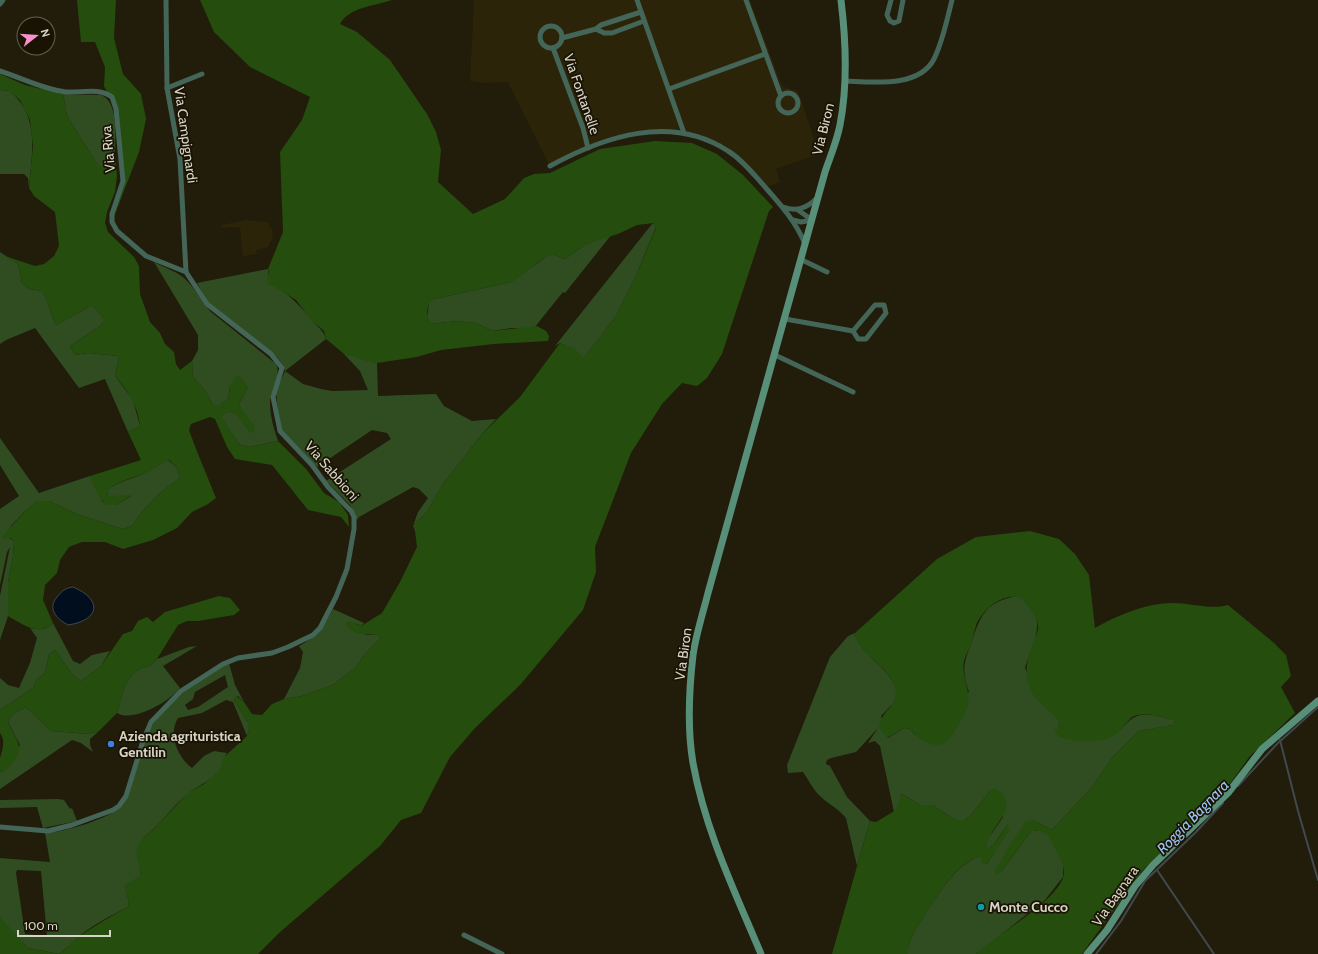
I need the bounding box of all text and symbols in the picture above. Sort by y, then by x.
north arrow [16,16,56,56]
text: N [38,27,53,39]
street label: Via Fontanelle [560,51,604,137]
street label: Via Campignardi [170,86,202,184]
street label: Via Biron [808,101,838,157]
street label: Via Riva [97,125,119,173]
street label: Via Sabbioni [301,437,363,505]
street label: Via Biron [670,626,696,682]
place label: Azienda agrituristica Gentilin [119,727,241,761]
marker: Azienda agrituristica Gentilin [106,739,116,749]
water label: Roggia Bagnara [1153,776,1233,858]
street label: Via Bagnara [1088,862,1143,930]
place label: Monte Cucco [989,898,1068,916]
marker: Monte Cucco [976,902,986,912]
scale bar [18,912,110,938]
text: 100 m [24,918,58,933]

